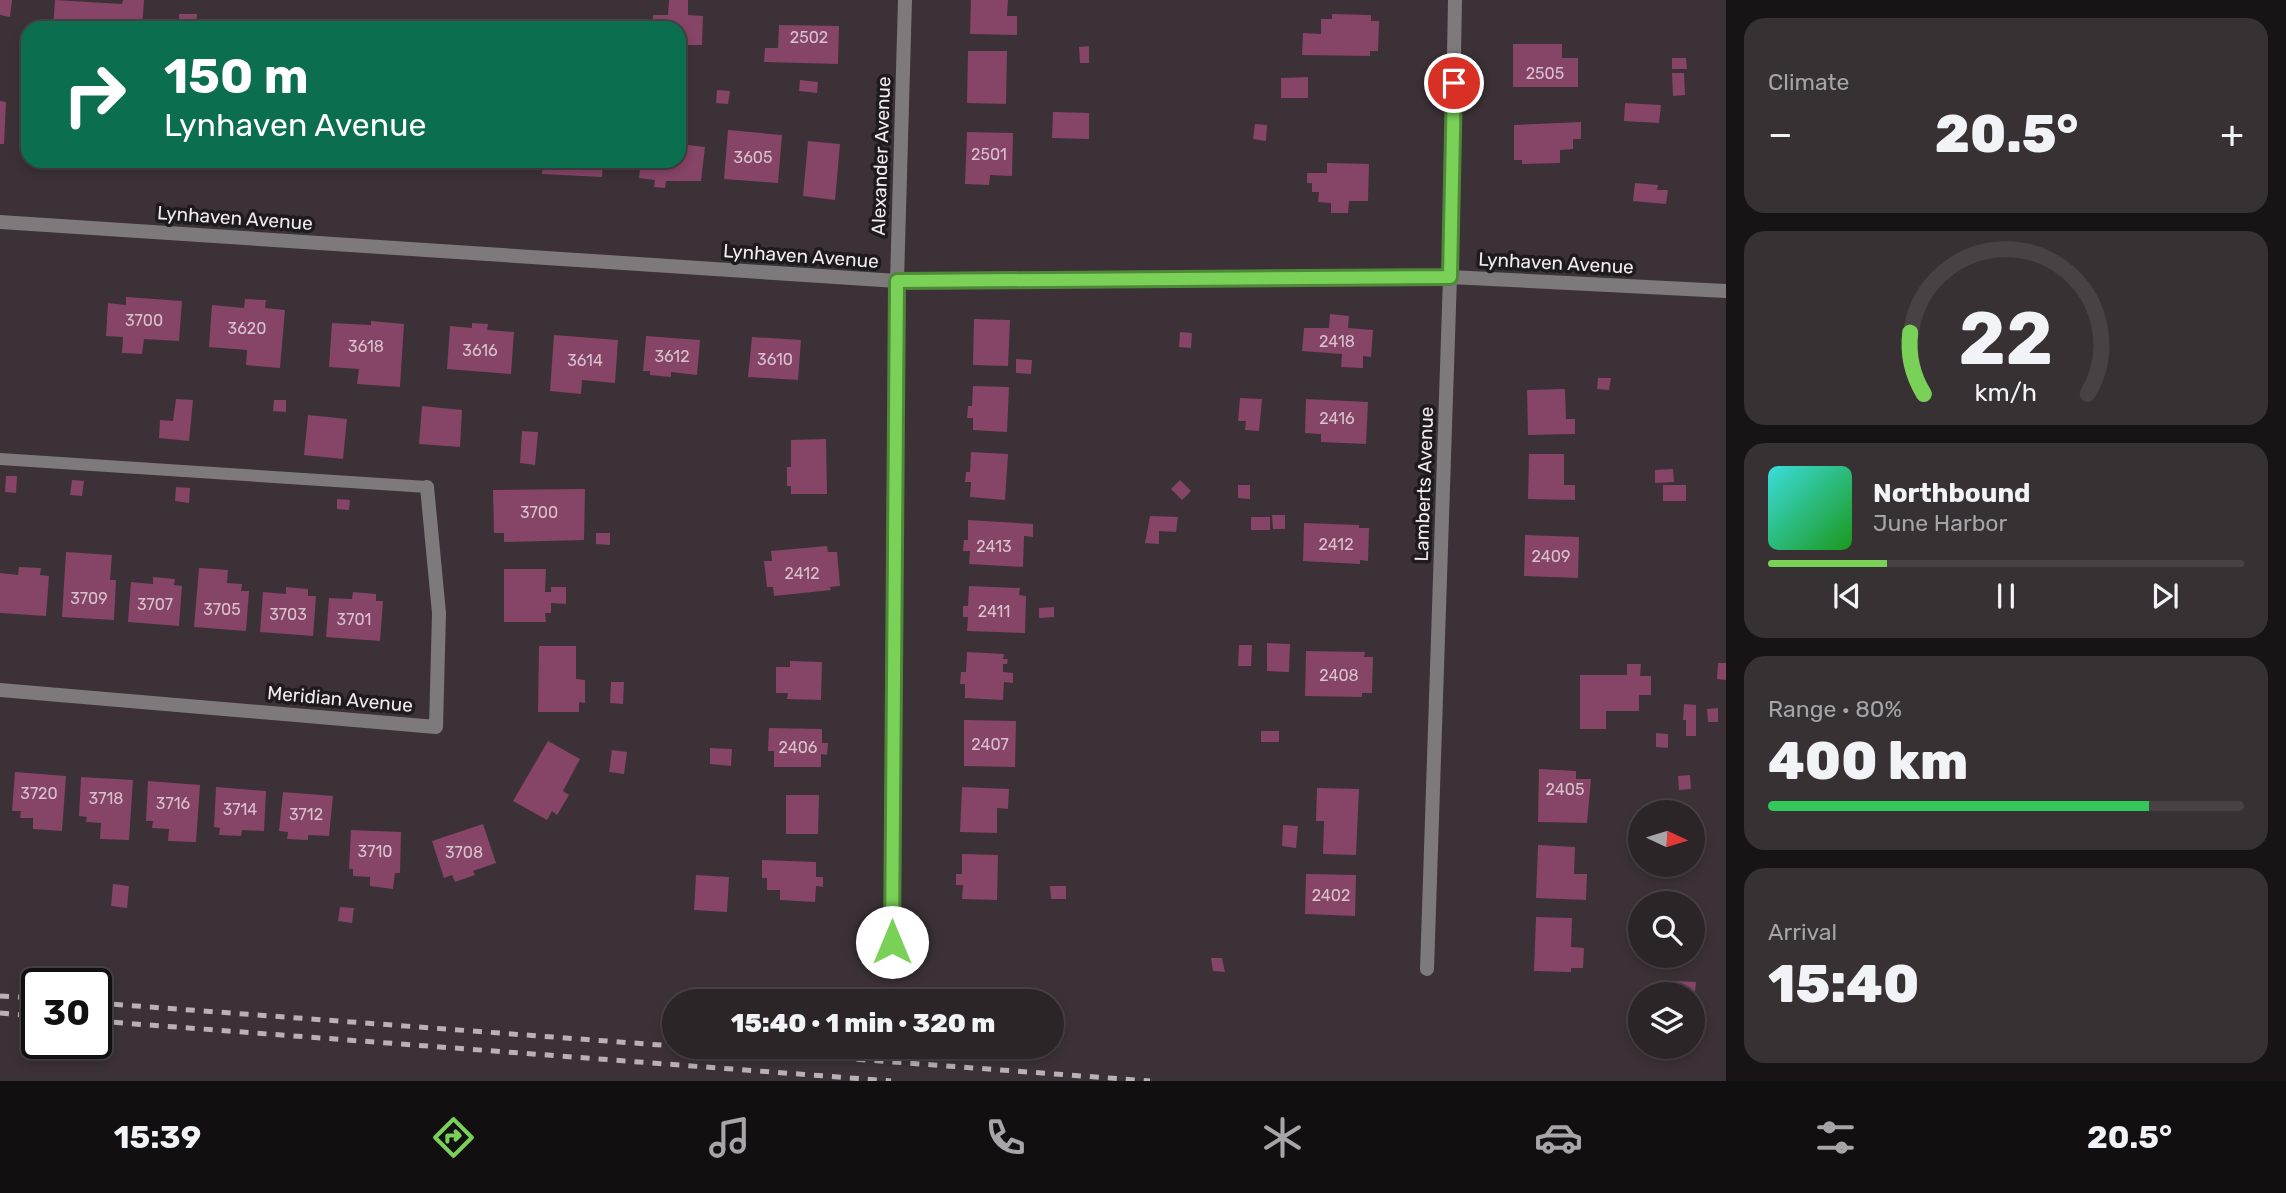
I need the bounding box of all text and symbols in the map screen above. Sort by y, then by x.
house number: 2502 [790,28,828,47]
text: 150 m [164,47,309,105]
icon: right [49,49,140,140]
pin [1424,53,1484,113]
icon: arrive [1435,64,1473,102]
house number: 2505 [1526,64,1564,83]
text: Climate [1768,68,1849,96]
street label: Alexander Avenue [867,76,895,236]
text: 20.5° [1935,103,2078,165]
text: Lynhaven Avenue [164,106,426,144]
text: − [1768,111,1793,157]
text: + [2220,111,2244,157]
house number: 2501 [971,145,1007,164]
house number: 3605 [734,148,772,167]
street label: Lynhaven Avenue [157,201,313,235]
street label: Lynhaven Avenue [723,239,879,273]
street label: Lynhaven Avenue [1478,247,1634,279]
text: 22 [1959,296,2053,382]
house number: 3700 [125,311,163,330]
house number: 3620 [228,319,266,338]
house number: 2418 [1319,332,1355,351]
house number: 3618 [348,337,384,356]
house number: 3616 [462,341,498,360]
house number: 3612 [654,347,690,366]
house number: 3610 [757,350,793,369]
house number: 3614 [567,351,603,370]
text: km/h [1975,378,2037,407]
street label: Lamberts Avenue [1410,406,1438,562]
house number: 2416 [1319,409,1355,428]
text: Northbound [1873,478,2031,509]
house number: 3700 [520,503,558,522]
text: June Harbor [1873,509,2007,537]
house number: 2412 [1318,535,1354,554]
house number: 2413 [976,537,1012,556]
house number: 2409 [1532,547,1570,566]
house number: 2412 [784,564,820,583]
icon: previous [1828,577,1866,615]
icon: pause [1987,577,2025,615]
icon: next [2146,577,2184,615]
house number: 3709 [70,589,108,608]
house number: 3707 [137,595,173,614]
house number: 3705 [203,600,241,619]
house number: 2411 [978,602,1010,621]
house number: 3703 [269,605,307,624]
house number: 3701 [337,610,371,629]
house number: 2408 [1319,666,1359,685]
street label: Meridian Avenue [266,681,414,717]
text: Range · 80% [1768,695,1902,723]
text: 400 km [1768,730,1968,792]
house number: 2407 [971,735,1009,754]
house number: 2406 [779,738,818,757]
house number: 2405 [1546,780,1584,799]
house number: 3720 [20,784,58,803]
house number: 3718 [89,789,123,808]
house number: 3716 [156,794,191,813]
house number: 3714 [223,800,257,819]
north arrow [1628,800,1704,877]
map controls [1628,800,1705,1059]
house number: 3712 [289,805,323,824]
house number: 3710 [358,842,392,861]
house number: 3708 [445,843,483,862]
house number: 2402 [1312,886,1350,905]
button: search [1628,891,1705,968]
position arrow [855,905,929,979]
text: Arrival [1768,918,1837,946]
text: 15:40 [1768,953,1919,1015]
speed limit sign: 30 [21,968,112,1059]
button: layers [1628,982,1705,1059]
text: 15:40 · 1 min · 320 m [731,1008,995,1039]
icon: directions [429,1113,478,1162]
icon: music [705,1113,754,1162]
icon: phone [981,1113,1030,1162]
icon: climate [1258,1113,1307,1162]
icon: car [1534,1113,1583,1162]
icon: filters [1811,1113,1860,1162]
text: 15:39 [114,1118,201,1156]
text: 20.5° [2087,1118,2172,1156]

